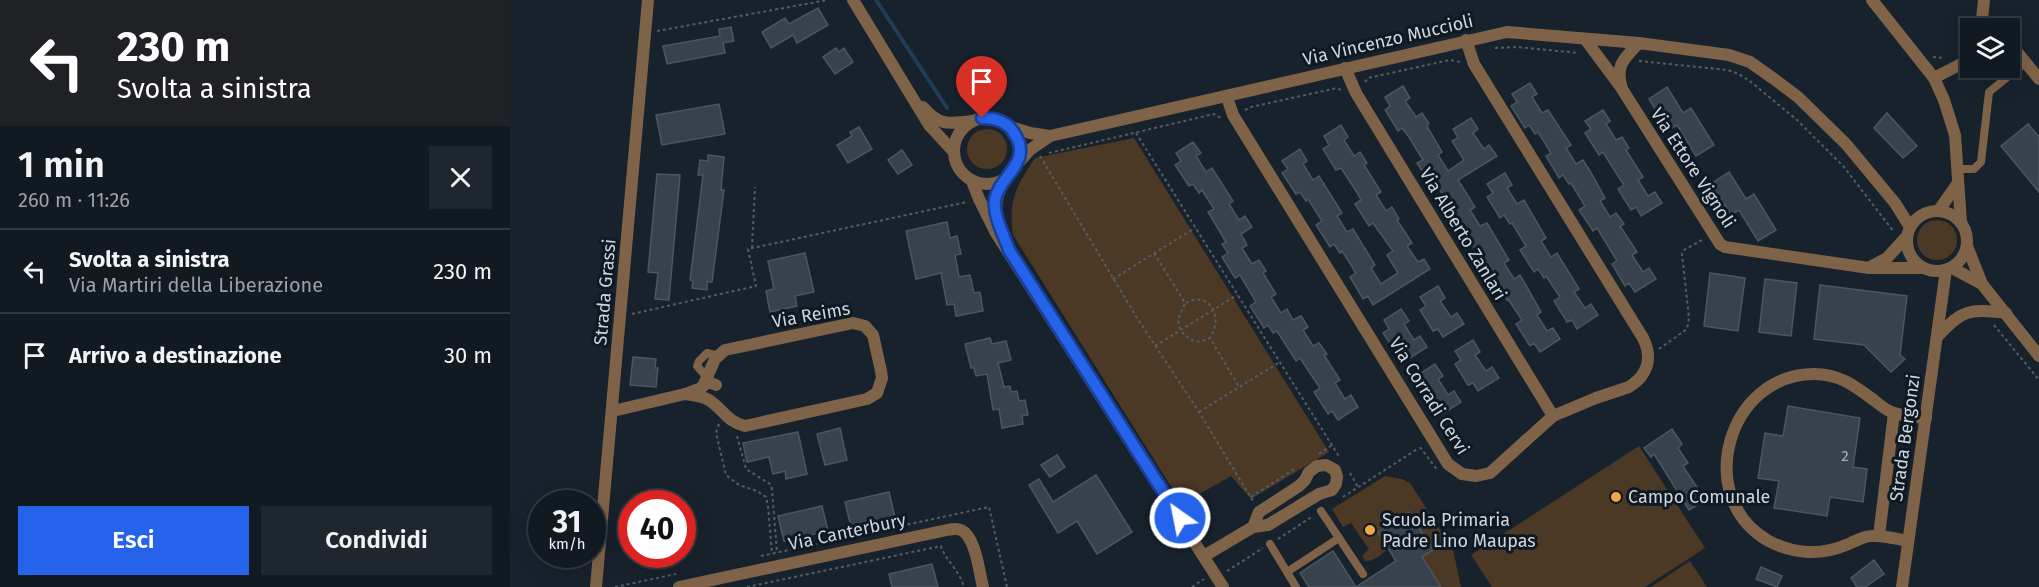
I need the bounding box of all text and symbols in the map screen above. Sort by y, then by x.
street label: Via Vincenzo Muccioli [1301,10,1475,70]
map controls [1960,18,2020,78]
button: layers [1960,18,2020,78]
text: 230 m [117,22,230,72]
icon: left [18,24,96,102]
pin [956,56,1007,118]
icon: arrive [965,65,998,98]
text: Svolta a sinistra [117,73,312,105]
street label: Via Ettore Vignoli [1646,104,1740,232]
text: 1 min [18,143,105,187]
button: close [429,146,492,209]
street label: Via Alberto Zanlari [1415,164,1511,304]
text: 260 m · 11:26 [18,188,130,212]
street label: Strada Grassi [589,238,621,346]
text: Svolta a sinistra [69,246,230,273]
icon: left [18,255,51,288]
text: 230 m [433,258,492,285]
text: Via Martiri della Liberazione [69,273,323,297]
street label: Via Reims [770,297,852,333]
street label: Via Corradi Cervi [1384,333,1474,459]
icon: arrive [18,339,51,372]
text: Arrivo a destinazione [69,342,282,369]
text: 30 m [444,342,492,369]
street label: Strada Bergonzi [1885,373,1925,503]
house number: 2 [1841,447,1849,465]
position arrow [1148,486,1212,550]
place label: Campo Comunale [1628,486,1770,508]
speed limit sign: 40 [618,490,696,568]
marker: Campo Comunale [1609,490,1623,504]
text: 31 [553,504,581,540]
button: Esci [18,506,249,575]
button: Condividi [261,506,492,575]
street label: Via Canterbury [786,509,908,555]
place label: Scuola Primaria Padre Lino Maupas [1382,509,1536,552]
marker: Scuola Primaria Padre Lino Maupas [1363,523,1377,537]
text: km/h [548,535,586,553]

